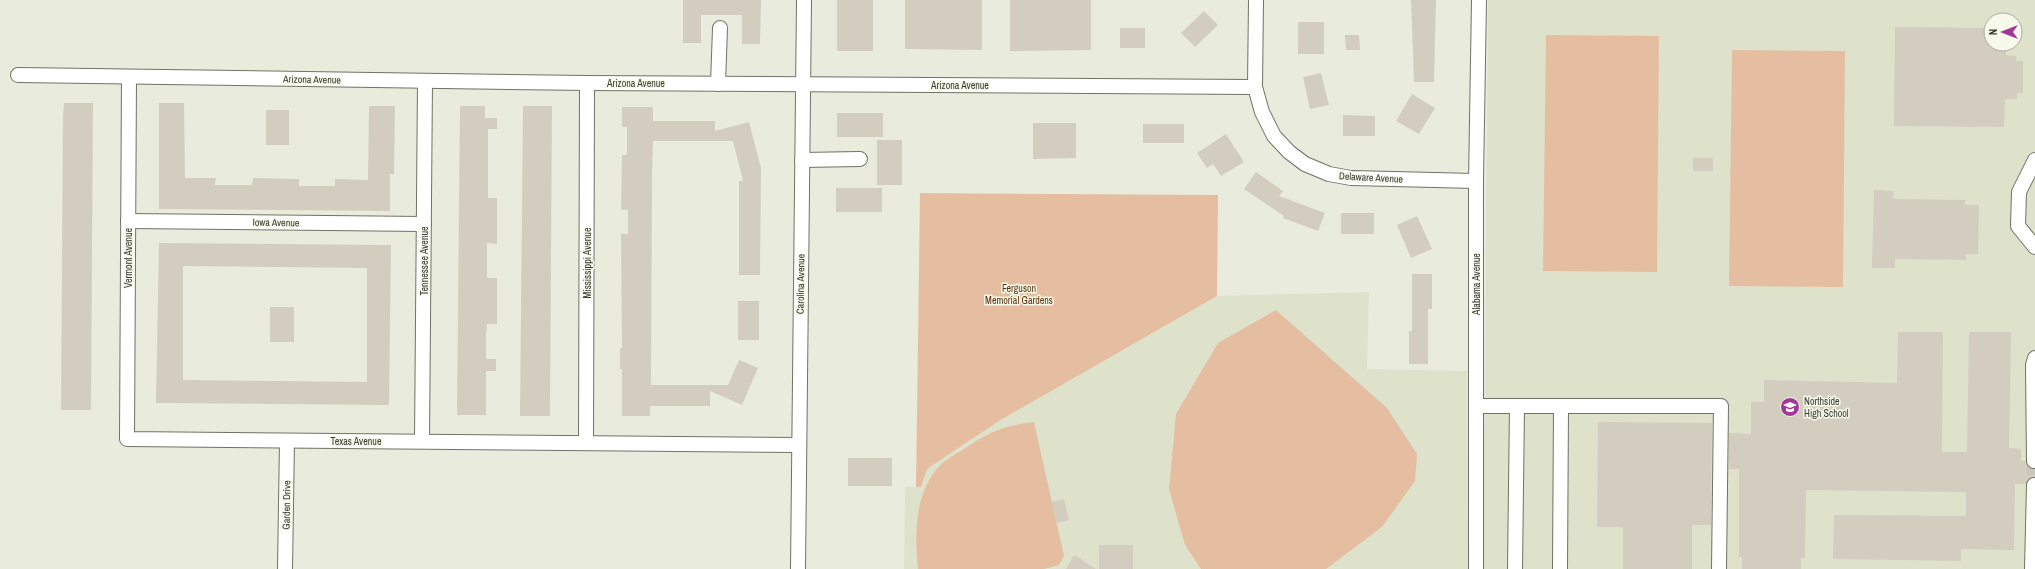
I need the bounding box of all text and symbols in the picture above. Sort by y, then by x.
north arrow [1983,12,2023,52]
text: N [1986,29,2000,35]
street label: Arizona Avenue [282,72,341,87]
street label: Arizona Avenue [606,77,665,90]
street label: Arizona Avenue [930,79,989,92]
street label: Delaware Avenue [1339,169,1404,186]
street label: Iowa Avenue [252,216,300,229]
street label: Tennessee Avenue [418,226,431,296]
street label: Mississippi Avenue [581,227,594,298]
street label: Vermont Avenue [122,228,135,288]
street label: Carolina Avenue [793,253,808,314]
street label: Alabama Avenue [1470,253,1483,316]
park label: Ferguson Memorial Gardens [985,282,1053,307]
place label: Northside High School [1804,395,1849,420]
school or university icon: Northside High School [1779,396,1801,418]
street label: Texas Avenue [331,435,382,448]
street label: Garden Drive [280,480,293,530]

